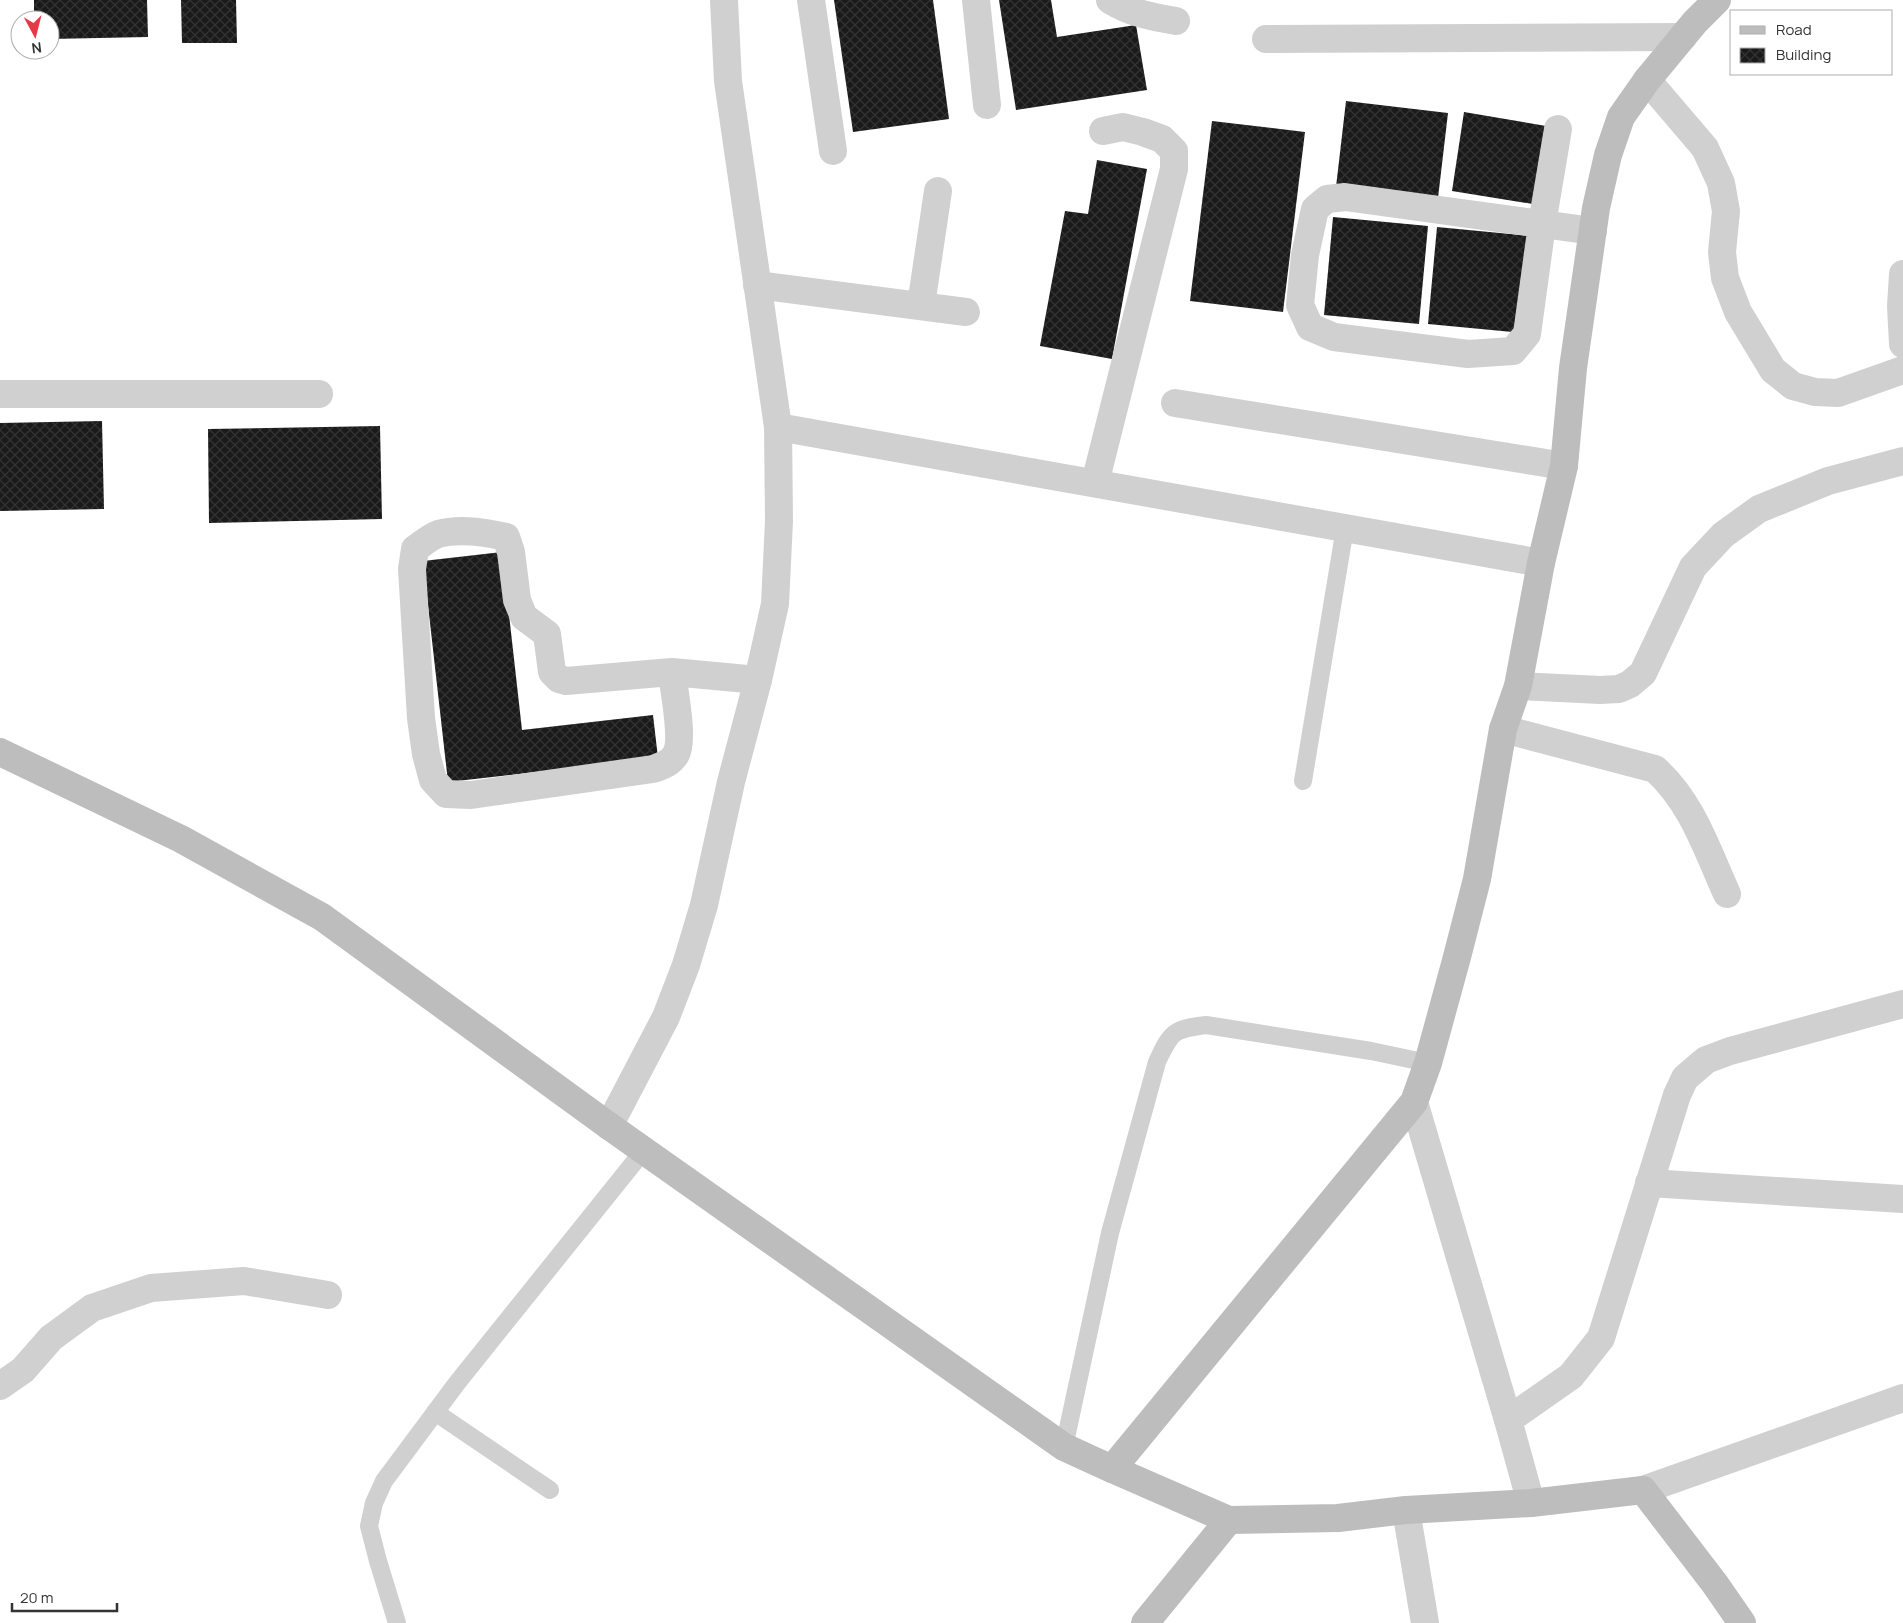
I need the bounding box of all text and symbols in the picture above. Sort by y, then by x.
north arrow [10,10,60,60]
legend [1730,10,1893,75]
text: Road [1776,19,1812,40]
text: N [30,38,43,58]
text: Building [1776,44,1831,65]
scale bar [12,1580,118,1612]
text: 20 m [20,1587,53,1608]

